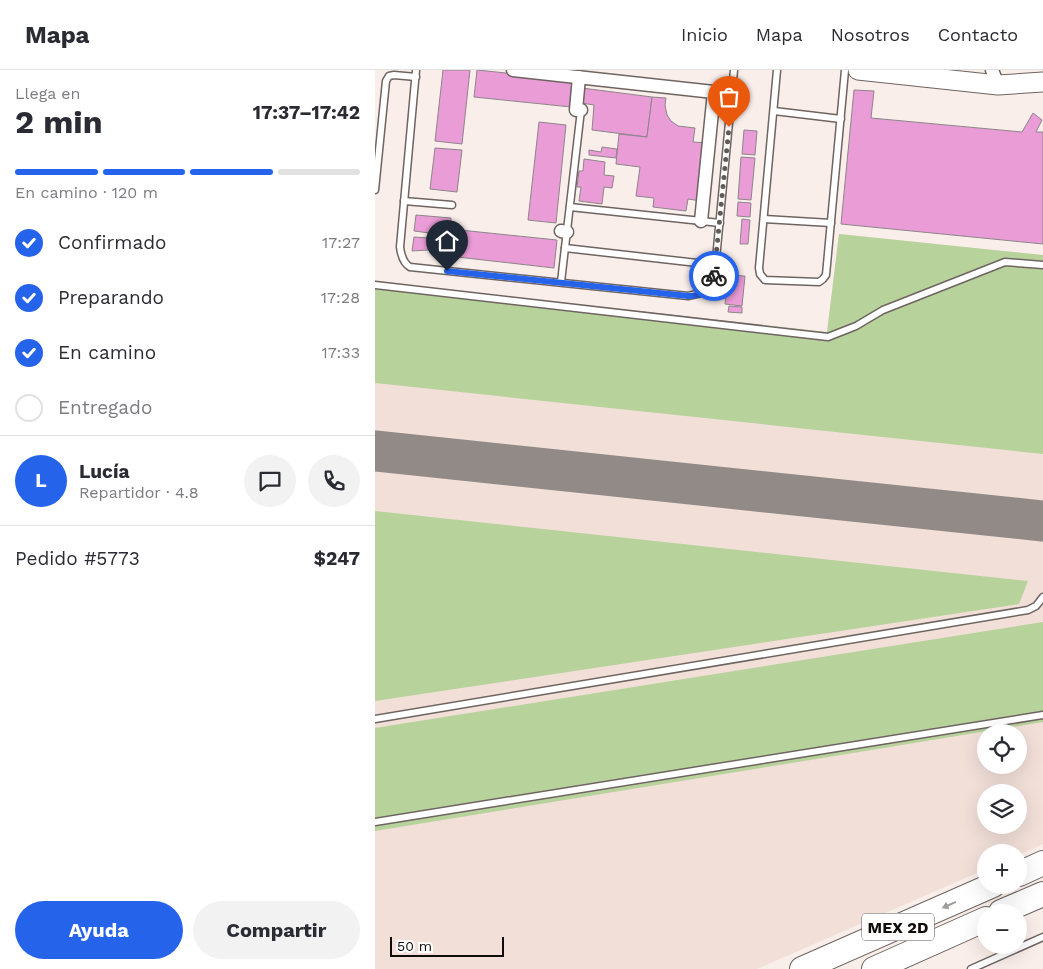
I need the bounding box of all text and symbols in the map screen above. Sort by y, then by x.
text: Mapa [25,21,90,49]
text: Inicio [681,24,728,45]
text: Mapa [756,24,803,45]
text: Nosotros [831,24,910,45]
text: Contacto [938,24,1018,45]
pin [708,76,750,127]
icon: bag [715,83,743,111]
text: Llega en [15,84,81,103]
text: 17:37–17:42 [253,101,360,124]
text: 2 min [15,103,103,141]
text: En camino · 120 m [15,183,158,202]
pin [426,220,468,271]
icon: home [433,227,461,255]
icon: check [15,229,43,257]
text: Confirmado [58,231,167,254]
text: 17:27 [322,233,360,252]
courier [689,251,739,301]
icon: bike [700,262,728,290]
icon: check [15,284,43,312]
text: Preparando [58,286,164,309]
text: 17:28 [321,288,360,307]
icon: check [15,339,43,367]
text: En camino [58,341,156,364]
text: 17:33 [321,343,360,362]
text: Entregado [58,396,152,419]
button: chat [244,455,296,507]
button: phone [308,455,360,507]
text: Lucía [79,460,129,483]
text: L [35,469,47,492]
text: Repartidor · 4.8 [79,483,199,502]
text: Pedido #5773 [15,547,140,570]
text: $247 [314,547,360,570]
map controls [977,724,1027,954]
button: locate [977,724,1027,774]
button: layers [977,784,1027,834]
button: + [977,844,1027,894]
button: Ayuda [15,901,183,959]
button: Compartir [193,901,360,959]
one-way arrow [942,901,956,909]
button: − [977,904,1027,954]
road number: MEX 2D [862,914,934,940]
scale bar [390,934,504,957]
text: 50 m [397,938,432,954]

